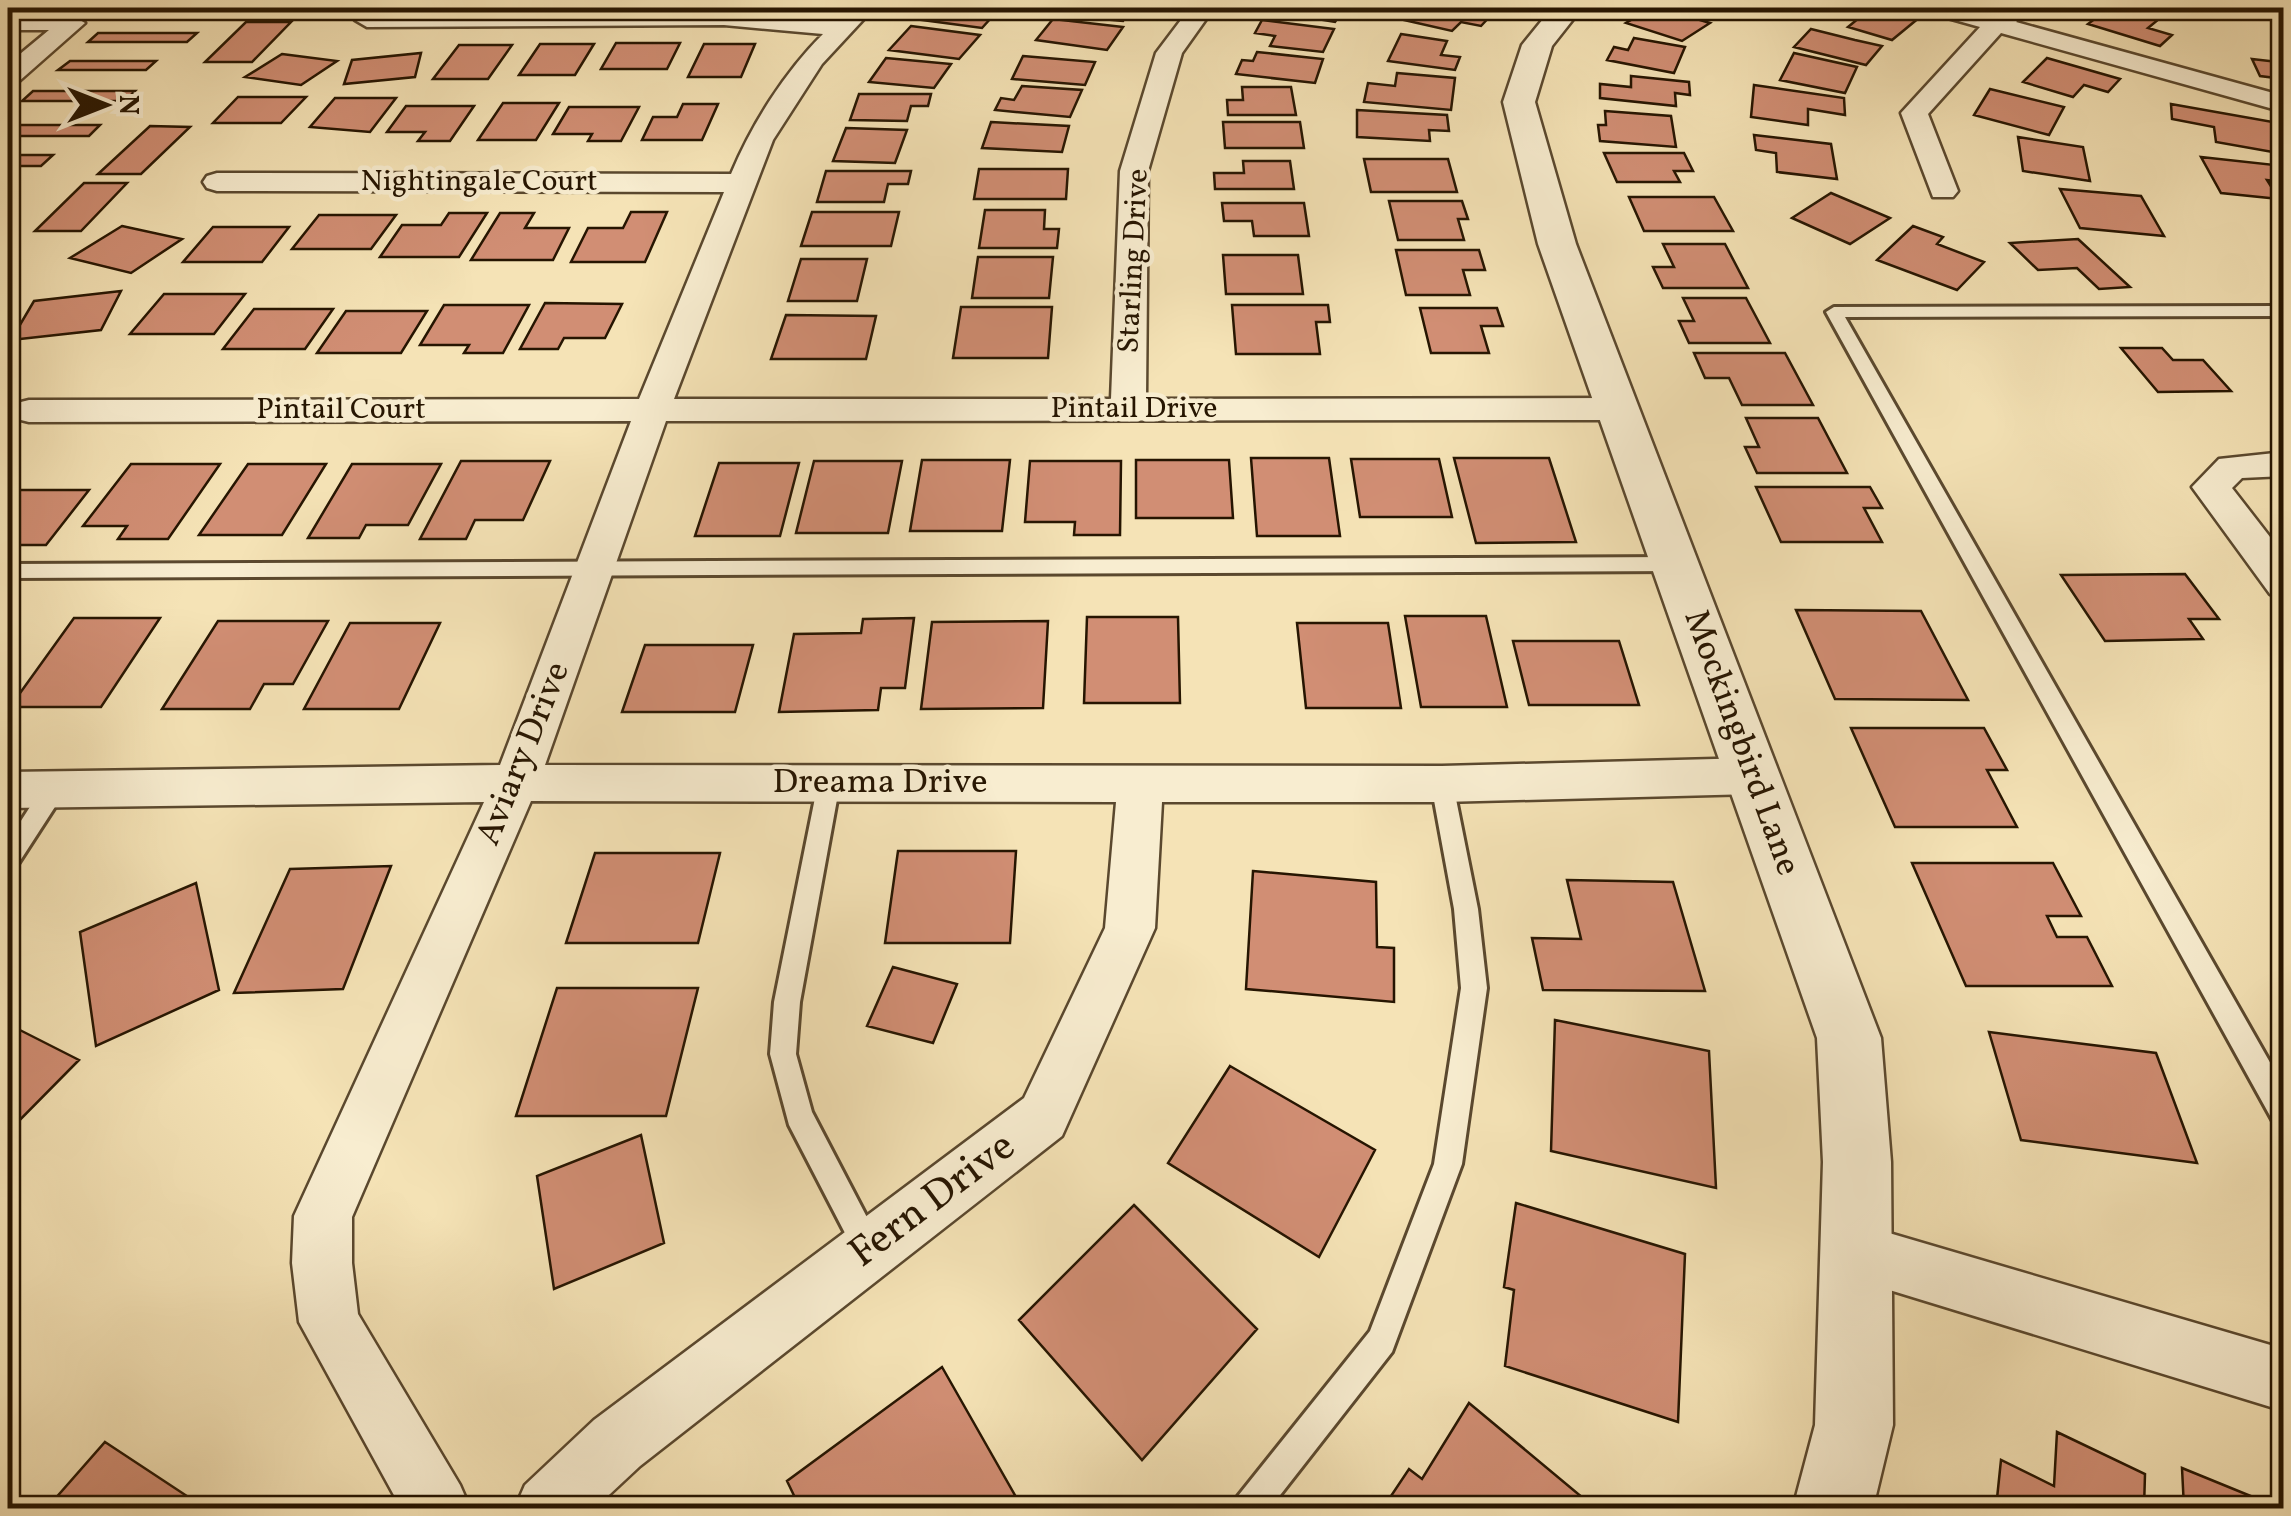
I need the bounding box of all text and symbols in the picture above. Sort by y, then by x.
north arrow [55,55,155,155]
text: N [108,95,147,115]
street label: Nightingale Court [361,161,598,203]
street label: Starling Drive [1108,167,1160,355]
street label: Pintail Drive [1050,388,1218,430]
street label: Pintail Court [256,389,426,431]
street label: Mockingbird Lane [1671,604,1811,882]
street label: Aviary Drive [465,655,583,853]
street label: Dreama Drive [772,759,988,807]
street label: Fern Drive [837,1119,1029,1283]

